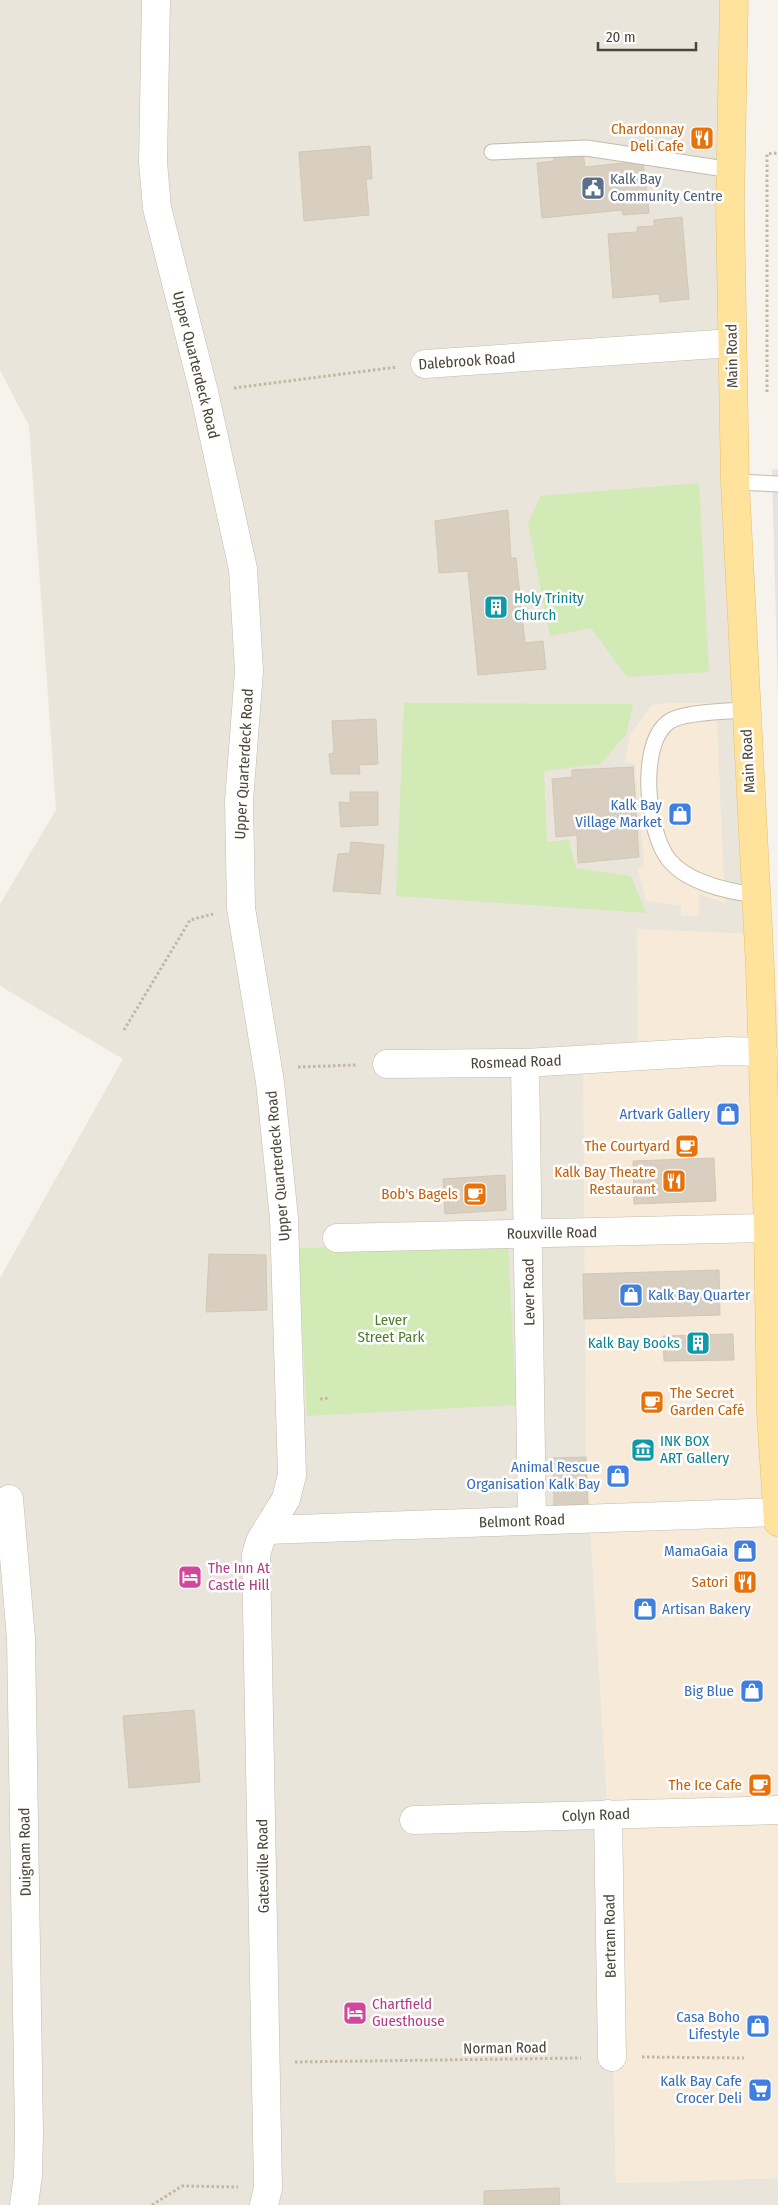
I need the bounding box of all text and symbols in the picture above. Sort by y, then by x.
scale bar [598,20,696,52]
text: 20 m [606,28,636,46]
place label: Chardonnay Deli Cafe [611,120,684,155]
restaurant icon: Chardonnay Deli Cafe [689,125,715,151]
place label: Kalk Bay Community Centre [610,170,723,205]
public building icon: Kalk Bay Community Centre [580,175,606,201]
street label: Upper Quarterdeck Road [169,289,223,441]
street label: Main Road [722,324,742,388]
street label: Dalebrook Road [418,349,516,373]
place label: Holy Trinity Church [514,589,584,624]
building icon: Holy Trinity Church [483,594,509,620]
street label: Upper Quarterdeck Road [231,688,257,840]
street label: Main Road [737,728,759,794]
place label: Kalk Bay Village Market [575,796,662,831]
shop icon: Kalk Bay Village Market [667,801,693,827]
street label: Rosmead Road [470,1051,562,1073]
street label: Upper Quarterdeck Road [262,1090,294,1242]
shop icon: Artvark Gallery [715,1101,741,1127]
place label: Artvark Gallery [619,1105,710,1123]
cafe icon: The Courtyard [674,1133,700,1159]
place label: The Courtyard [584,1137,670,1155]
place label: Kalk Bay Theatre Restaurant [554,1163,656,1198]
restaurant icon: Kalk Bay Theatre Restaurant [661,1168,687,1194]
cafe icon: Bob's Bagels [462,1181,488,1207]
place label: Bob's Bagels [381,1185,458,1203]
street label: Rouxville Road [507,1223,597,1243]
street label: Lever Road [519,1258,539,1326]
shop icon: Kalk Bay Quarter [618,1282,644,1308]
place label: Kalk Bay Quarter [648,1286,751,1304]
park label: Lever Street Park [357,1311,425,1346]
building icon: Kalk Bay Books [685,1330,711,1356]
place label: Kalk Bay Books [588,1334,680,1352]
place label: The Secret Garden Café [670,1384,744,1419]
cafe icon: The Secret Garden Café [639,1389,665,1415]
place label: INK BOX ART Gallery [660,1432,730,1467]
museum icon: INK BOX ART Gallery [630,1437,656,1463]
place label: Animal Rescue Organisation Kalk Bay [467,1458,600,1493]
shop icon: Animal Rescue Organisation Kalk Bay [605,1463,631,1489]
street label: Belmont Road [478,1510,566,1532]
shop icon: MamaGaia [732,1538,758,1564]
place label: MamaGaia [664,1542,728,1560]
place label: The Inn At Castle Hill [208,1559,270,1594]
hotel icon: The Inn At Castle Hill [177,1564,203,1590]
restaurant icon: Satori [732,1569,758,1595]
place label: Satori [692,1573,728,1591]
shop icon: Artisan Bakery [632,1596,658,1622]
place label: Artisan Bakery [662,1600,751,1618]
shop icon: Big Blue [739,1678,765,1704]
place label: Big Blue [684,1682,734,1700]
cafe icon: The Ice Cafe [747,1772,773,1798]
place label: The Ice Cafe [669,1776,742,1794]
street label: Colyn Road [562,1805,630,1825]
street label: Duignam Road [15,1807,35,1897]
street label: Gatesville Road [253,1819,273,1913]
street label: Bertram Road [600,1894,620,1978]
place label: Chartfield Guesthouse [372,1995,445,2030]
hotel icon: Chartfield Guesthouse [342,2000,368,2026]
place label: Casa Boho Lifestyle [676,2008,740,2043]
shop icon: Casa Boho Lifestyle [745,2013,771,2039]
street label: Norman Road [463,2038,547,2058]
place label: Kalk Bay Cafe Crocer Deli [660,2072,742,2107]
supermarket icon: Kalk Bay Cafe Crocer Deli [747,2077,773,2103]

